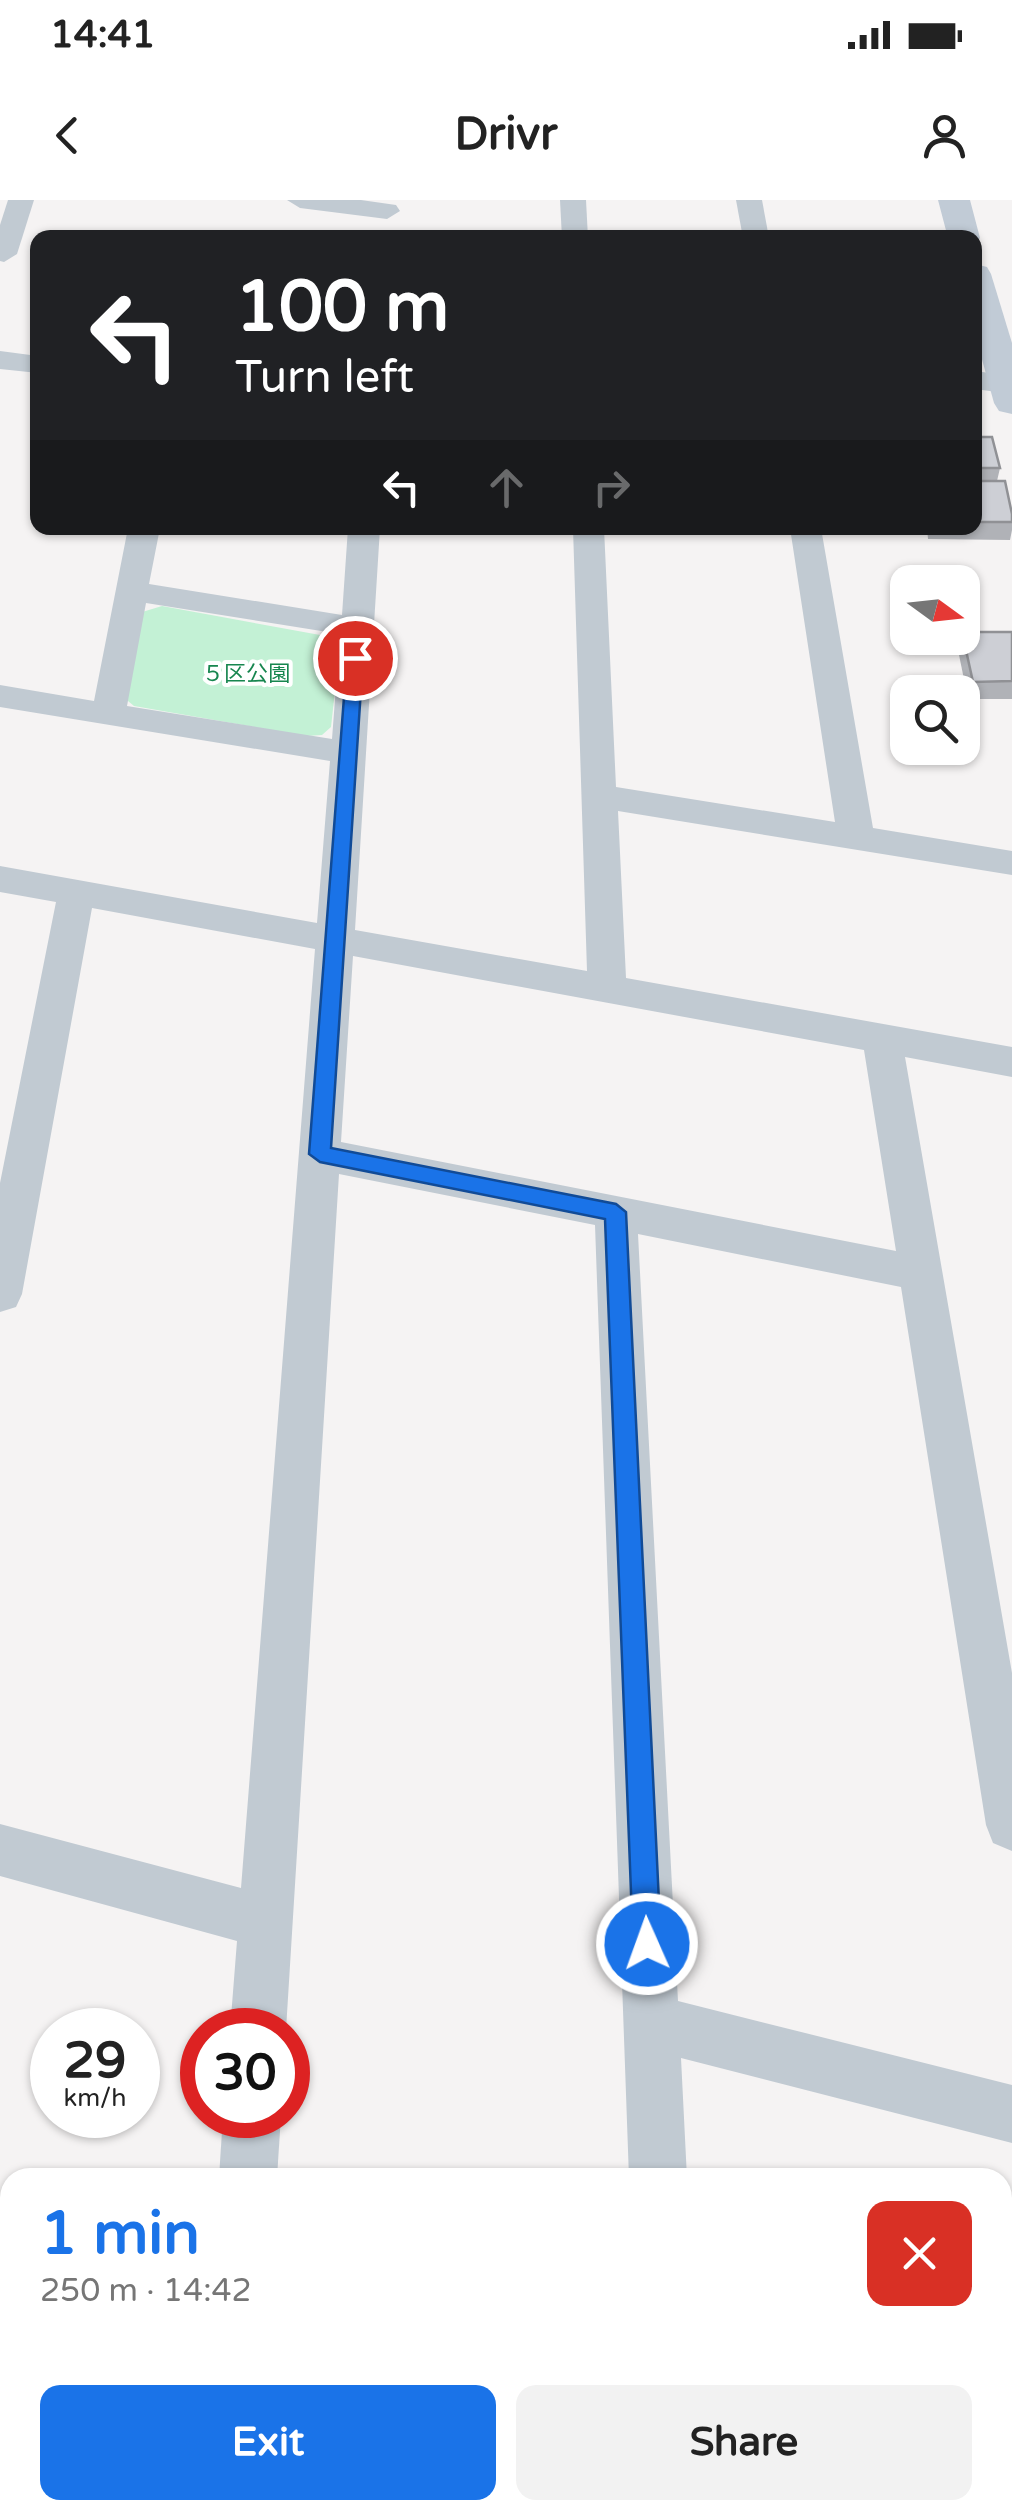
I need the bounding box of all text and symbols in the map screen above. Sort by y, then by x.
text: 14:41 [50,12,155,58]
icon: back [40,108,95,163]
text: Drivr [455,108,557,162]
icon: person [917,108,972,163]
text: 100 m [235,266,449,350]
icon: left [70,270,200,400]
text: Turn left [235,351,414,405]
icon: left [374,460,429,515]
icon: ahead [479,460,534,515]
icon: right [584,460,639,515]
north arrow [890,565,980,655]
map controls [890,565,980,765]
pin [313,616,398,701]
icon: arrive [328,631,383,686]
park label: ５区公園 [202,661,290,687]
button: search [890,675,980,765]
position arrow [595,1892,699,1996]
speed limit sign: 30 [180,2008,310,2138]
text: 29 [64,2031,126,2091]
text: km/h [64,2083,126,2113]
text: 1 min [40,2198,200,2270]
button: close [867,2201,972,2306]
text: 250 m · 14:42 [40,2272,252,2310]
button: Exit [40,2385,496,2500]
button: Share [516,2385,972,2500]

